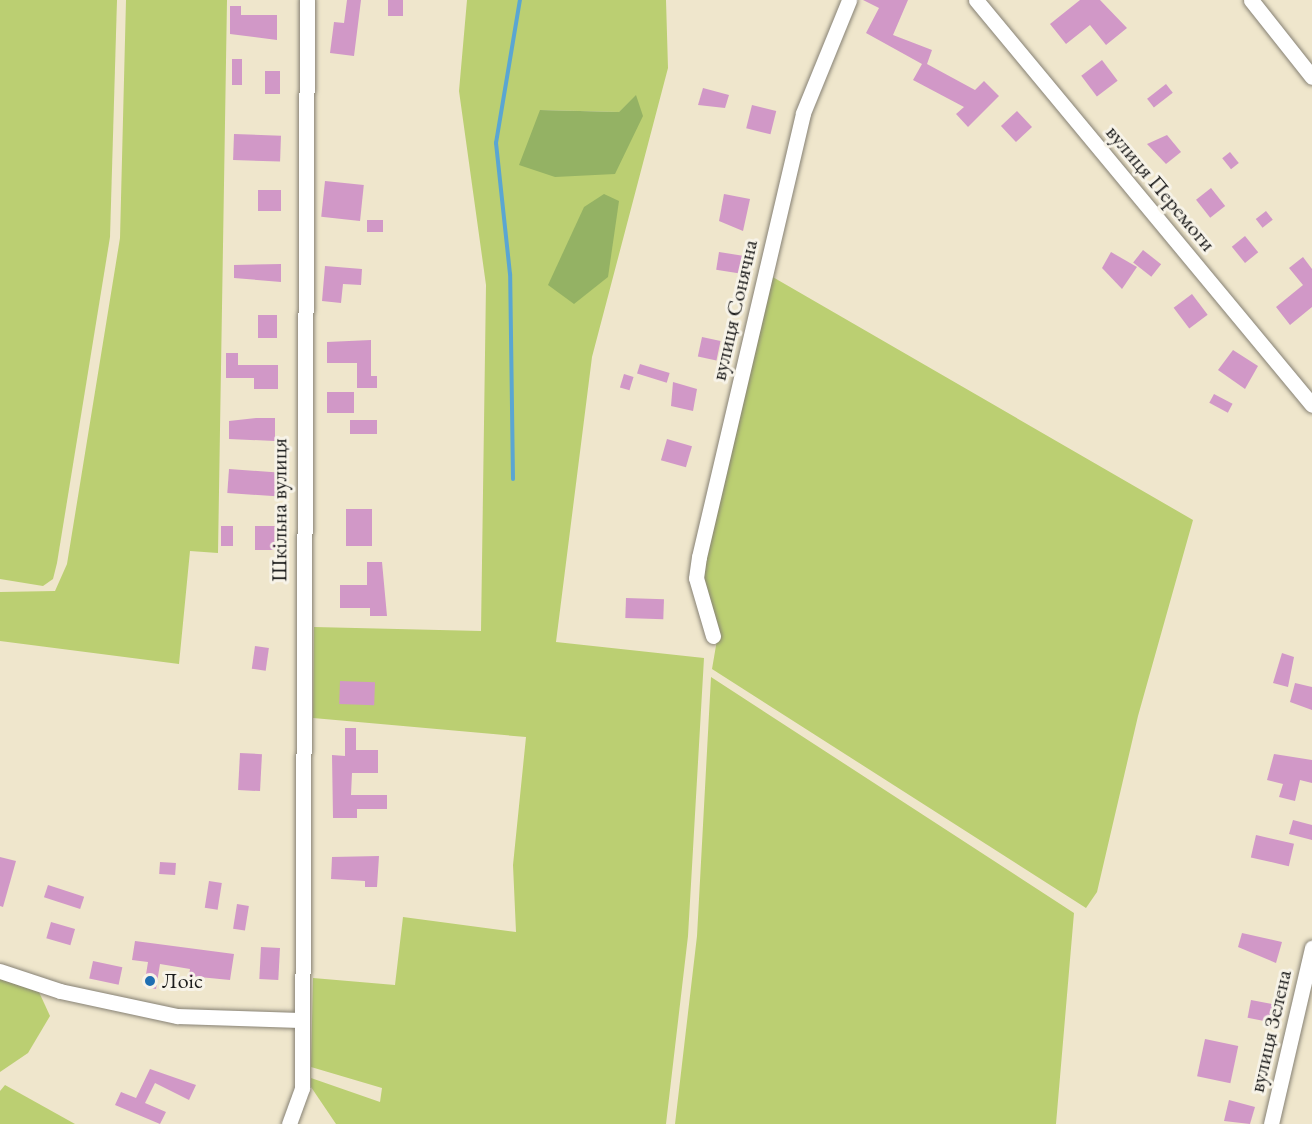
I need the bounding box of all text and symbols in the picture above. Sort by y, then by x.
street label: вулиця Перемоги [1101,120,1221,256]
street label: вулиця Сонячна [705,237,763,383]
street label: Шкільна вулиця [266,438,292,582]
street label: вулиця Зелена [1243,967,1297,1095]
place label: Лоіс [162,968,203,994]
marker: Лоіс [143,974,157,988]

